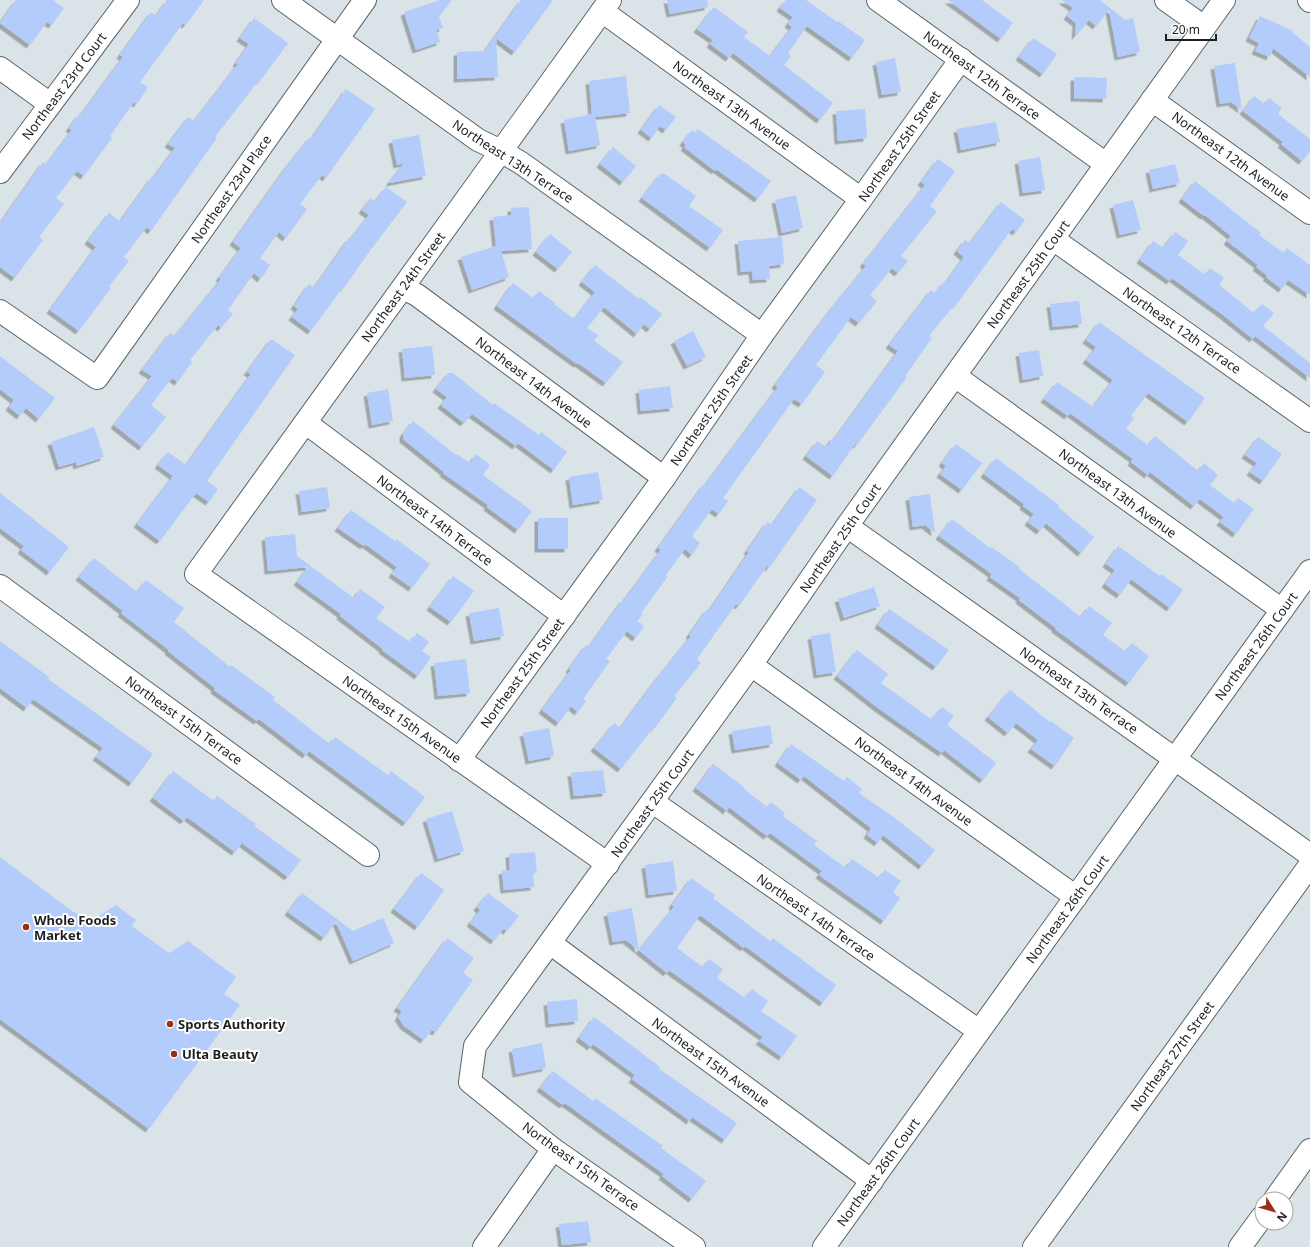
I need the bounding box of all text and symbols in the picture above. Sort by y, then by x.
scale bar [1166,16,1216,42]
text: 20 m [1172,21,1200,38]
street label: Northeast 12th Terrace [920,26,1044,124]
street label: Northeast 23rd Court [18,28,111,143]
street label: Northeast 13th Avenue [670,56,794,154]
street label: Northeast 25th Street [854,87,944,205]
street label: Northeast 12th Avenue [1169,107,1293,205]
street label: Northeast 13th Terrace [449,115,577,207]
street label: Northeast 23rd Place [187,131,275,247]
street label: Northeast 25th Court [983,216,1074,332]
street label: Northeast 24th Street [357,228,449,346]
street label: Northeast 12th Terrace [1119,282,1245,378]
street label: Northeast 14th Avenue [472,332,596,432]
street label: Northeast 25th Street [666,351,756,469]
street label: Northeast 13th Avenue [1056,444,1180,542]
street label: Northeast 14th Terrace [373,470,497,570]
street label: Northeast 25th Court [795,479,885,596]
street label: Northeast 26th Court [1211,588,1302,704]
street label: Northeast 25th Street [476,614,568,732]
street label: Northeast 13th Terrace [1016,642,1142,738]
street label: Northeast 15th Terrace [122,671,246,769]
street label: Northeast 15th Avenue [339,671,465,767]
street label: Northeast 14th Avenue [852,732,976,830]
street label: Northeast 25th Court [607,745,698,861]
street label: Northeast 26th Court [1022,851,1113,967]
street label: Northeast 14th Terrace [753,869,879,965]
place label: Whole Foods Market [34,911,116,944]
marker: Whole Foods Market [21,922,31,932]
street label: Northeast 27th Street [1126,997,1218,1115]
street label: Northeast 15th Avenue [649,1013,773,1111]
place label: Sports Authority [178,1015,286,1033]
marker: Sports Authority [165,1019,175,1029]
place label: Ulta Beauty [182,1045,259,1063]
marker: Ulta Beauty [169,1049,179,1059]
street label: Northeast 26th Court [833,1114,924,1230]
street label: Northeast 15th Terrace [519,1117,643,1215]
north arrow [1254,1191,1294,1231]
text: N [1274,1209,1291,1225]

